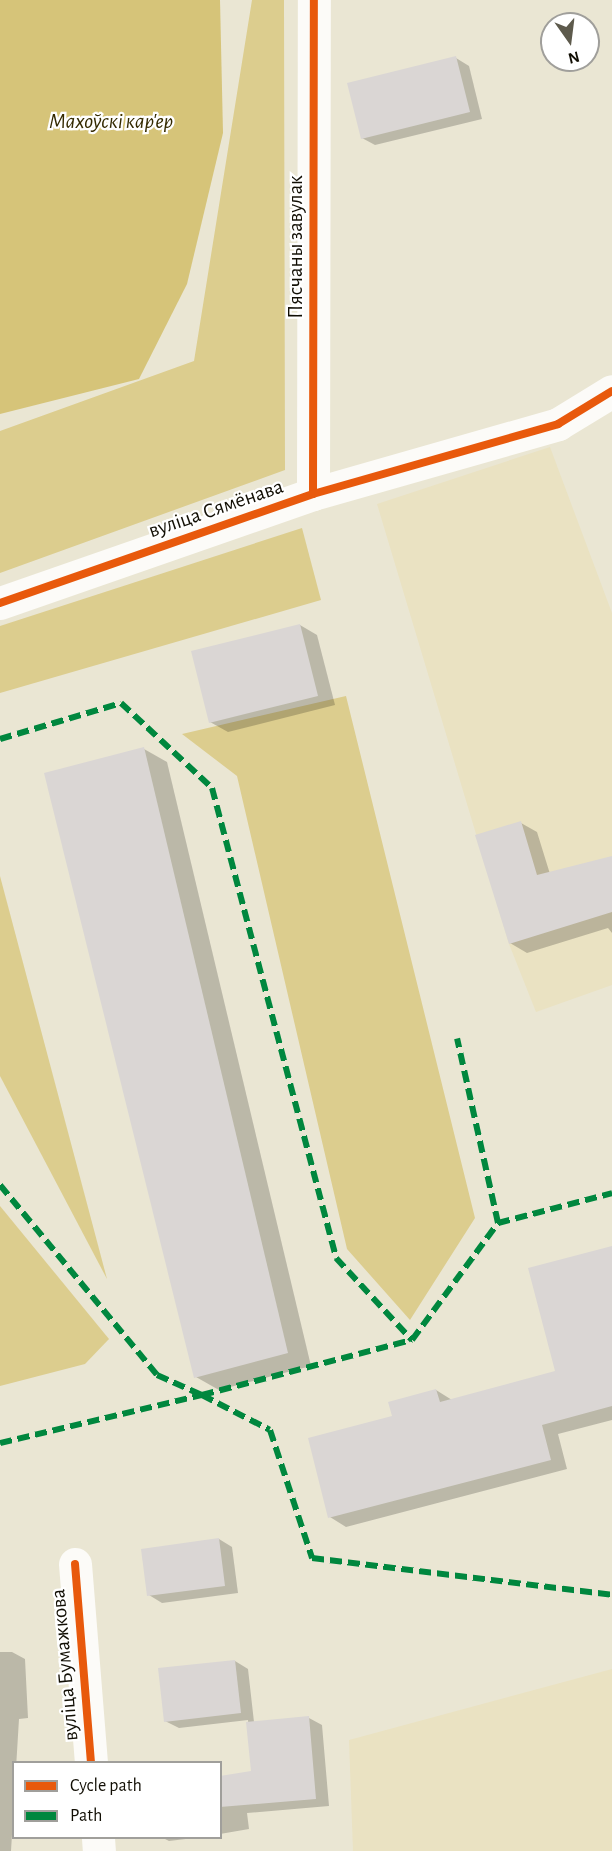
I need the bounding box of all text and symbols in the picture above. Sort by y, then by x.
north arrow [540,12,600,72]
text: N [567,48,581,67]
water label: Махоўскі кар'ер [49,109,173,135]
street label: Пясчаны завулак [283,175,309,319]
street label: вуліца Сямёнава [145,474,287,544]
street label: вуліца Бумажкова [46,1588,84,1742]
legend [12,1761,222,1839]
text: Cycle path [70,1777,142,1795]
text: Path [70,1807,102,1825]

